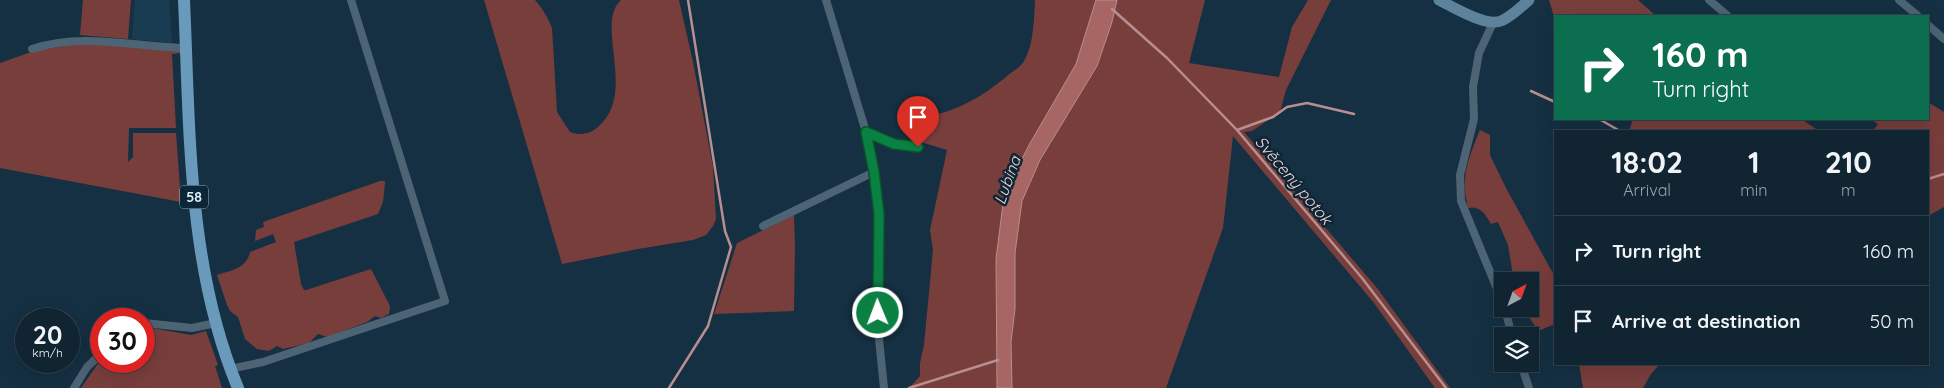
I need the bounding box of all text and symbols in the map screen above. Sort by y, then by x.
text: 160 m [1652,32,1749,76]
icon: right [1569,35,1634,100]
text: Turn right [1652,75,1749,103]
pin [897,96,939,147]
icon: arrive [904,103,932,131]
water label: Svěcený potok [1251,132,1338,229]
text: 18:02 [1611,143,1683,181]
text: 1 [1748,143,1760,181]
text: 210 [1825,143,1872,181]
water label: Lubina [989,152,1025,207]
text: Arrival [1623,180,1671,200]
text: min [1740,180,1767,200]
text: m [1841,180,1856,200]
road number: 58 [180,186,208,208]
icon: right [1569,237,1597,265]
text: Turn right [1612,239,1701,263]
text: 160 m [1863,239,1914,263]
north arrow [1494,272,1539,318]
map controls [1494,272,1539,372]
position arrow [851,286,903,338]
icon: arrive [1569,307,1597,335]
speed limit sign: 30 [90,308,155,373]
text: Arrive at destination [1612,309,1801,333]
text: 50 m [1870,309,1914,333]
text: 20 [33,319,62,350]
button: layers [1494,327,1539,372]
text: km/h [32,345,63,360]

